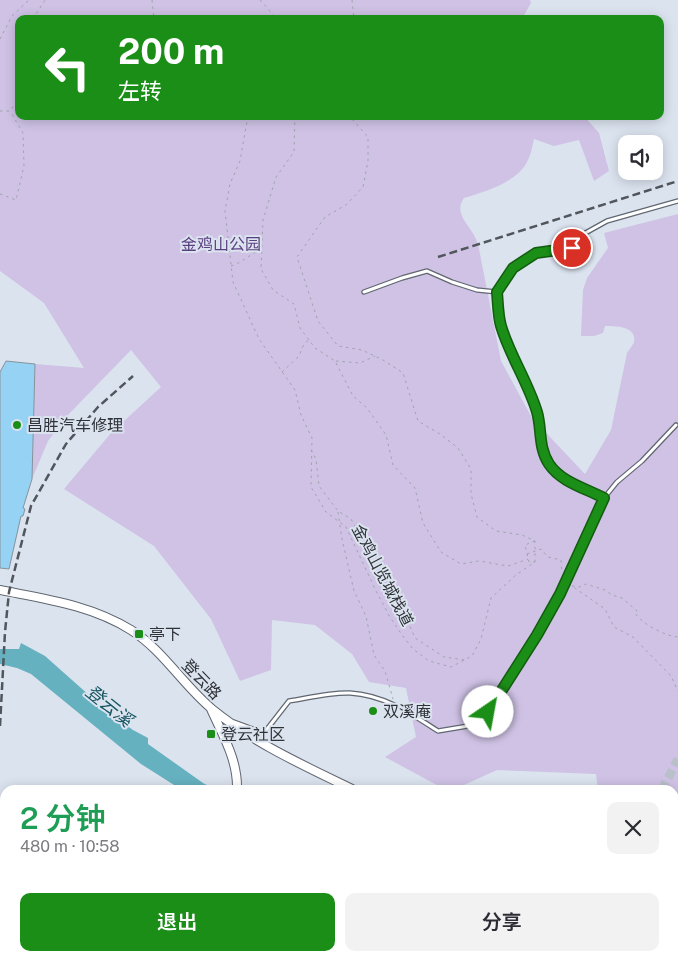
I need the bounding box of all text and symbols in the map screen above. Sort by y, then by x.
text: 200 m [118,31,224,72]
icon: left [35,35,100,100]
text: 左转 [118,78,162,104]
map controls [618,135,663,180]
button: sound [618,135,663,180]
pin [551,227,593,269]
icon: arrive [558,234,586,262]
park label: 金鸡山公园 [181,235,261,254]
place label: 昌胜汽车修理 [27,416,123,435]
marker: 昌胜汽车修理 [11,419,23,431]
street label: 金鸡山览城栈道 [348,521,417,629]
place label: 亭下 [149,625,181,644]
marker: 亭下 [133,628,145,640]
street label: 登云路 [178,655,225,703]
water label: 登云溪 [82,680,138,732]
position arrow [461,685,513,737]
place label: 双溪庵 [383,702,431,721]
marker: 双溪庵 [367,705,379,717]
place label: 登云社区 [221,725,285,744]
marker: 登云社区 [205,728,217,740]
text: 2 分钟 [20,800,106,836]
button: close [607,802,659,854]
text: 480 m · 10:58 [20,837,120,856]
button: 退出 [20,893,335,951]
button: 分享 [345,893,659,951]

